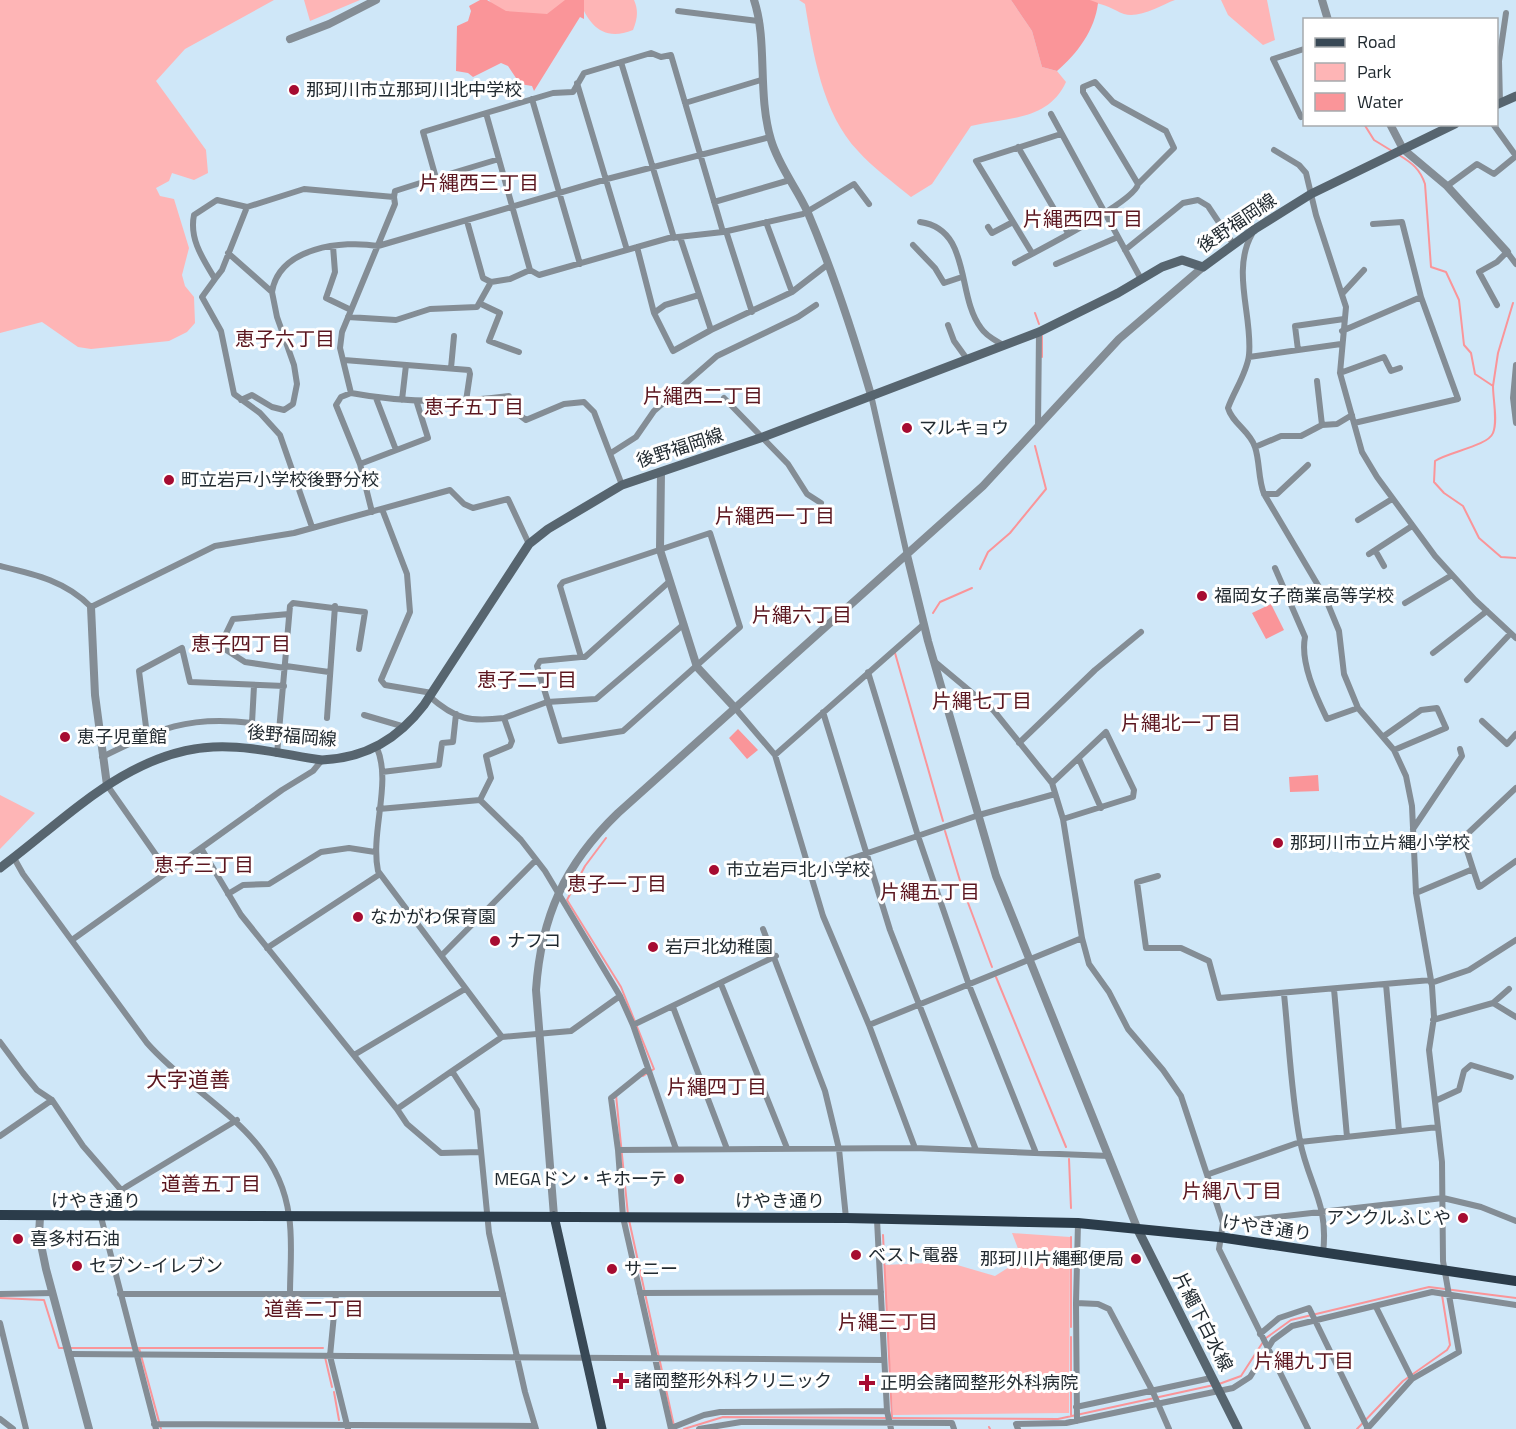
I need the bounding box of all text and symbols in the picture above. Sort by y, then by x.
legend [1303,18,1498,126]
text: Road [1357,28,1396,55]
text: Park [1357,58,1392,85]
place label: 那珂川市立那珂川北中学校 [306,76,522,103]
marker: 那珂川市立那珂川北中学校 [287,83,301,97]
text: Water [1357,88,1403,115]
district label: 片縄西三丁目 [419,167,539,198]
street label: 後野福岡線 [1192,186,1282,259]
district label: 片縄西四丁目 [1023,203,1143,234]
district label: 恵子六丁目 [235,323,335,354]
district label: 片縄西二丁目 [643,380,763,411]
district label: 恵子五丁目 [424,391,524,422]
place label: マルキョウ [919,414,1009,441]
street label: 後野福岡線 [633,421,727,474]
marker: マルキョウ [900,421,914,435]
place label: 町立岩戸小学校後野分校 [181,466,379,493]
marker: 町立岩戸小学校後野分校 [162,473,176,487]
district label: 片縄西一丁目 [715,500,835,531]
place label: 福岡女子商業高等学校 [1214,582,1394,609]
marker: 福岡女子商業高等学校 [1195,589,1209,603]
district label: 片縄六丁目 [752,599,852,630]
district label: 恵子四丁目 [191,628,291,659]
district label: 恵子二丁目 [477,664,577,695]
district label: 片縄七丁目 [932,685,1032,716]
district label: 片縄北一丁目 [1121,707,1241,738]
street label: 後野福岡線 [246,718,338,753]
place label: 恵子児童館 [77,723,167,750]
marker: 恵子児童館 [58,730,72,744]
place label: 那珂川市立片縄小学校 [1290,829,1470,856]
marker: 那珂川市立片縄小学校 [1271,836,1285,850]
district label: 恵子三丁目 [154,849,254,880]
place label: 市立岩戸北小学校 [726,856,870,883]
marker: 市立岩戸北小学校 [707,863,721,877]
district label: 恵子一丁目 [567,868,667,899]
district label: 片縄五丁目 [880,876,980,907]
place label: なかがわ保育園 [370,903,496,930]
marker: なかがわ保育園 [351,910,365,924]
place label: ナフコ [507,927,561,954]
place label: 岩戸北幼稚園 [665,933,773,960]
marker: ナフコ [488,934,502,948]
marker: 岩戸北幼稚園 [646,940,660,954]
district label: 大字道善 [146,1063,230,1095]
district label: 片縄四丁目 [667,1071,767,1102]
place label: MEGAドン・キホーテ [494,1165,667,1192]
district label: 道善五丁目 [161,1168,261,1199]
marker: MEGAドン・キホーテ [672,1172,686,1186]
district label: 片縄八丁目 [1182,1175,1282,1206]
street label: けやき通り [51,1187,141,1214]
street label: けやき通り [735,1187,825,1214]
place label: アンクルふじや [1326,1204,1451,1231]
street label: けやき通り [1221,1208,1314,1247]
marker: アンクルふじや [1456,1211,1470,1225]
place label: 喜多村石油 [30,1225,120,1252]
marker: 喜多村石油 [11,1232,25,1246]
place label: ベスト電器 [868,1241,958,1268]
place label: 那珂川片縄郵便局 [980,1245,1124,1272]
marker: ベスト電器 [849,1248,863,1262]
place label: セブン-イレブン [89,1252,223,1279]
marker: 那珂川片縄郵便局 [1129,1252,1143,1266]
place label: サニー [624,1255,678,1282]
marker: セブン-イレブン [70,1259,84,1273]
marker: サニー [605,1262,619,1276]
street label: 片繩下白水線 [1167,1268,1240,1376]
district label: 道善二丁目 [264,1293,364,1324]
district label: 片縄三丁目 [838,1306,938,1337]
district label: 片縄九丁目 [1254,1345,1354,1376]
place label: 諸岡整形外科クリニック [634,1367,832,1394]
place label: 正明会諸岡整形外科病院 [880,1369,1078,1396]
marker: 諸岡整形外科クリニック [612,1372,630,1390]
marker: 正明会諸岡整形外科病院 [858,1374,876,1392]

